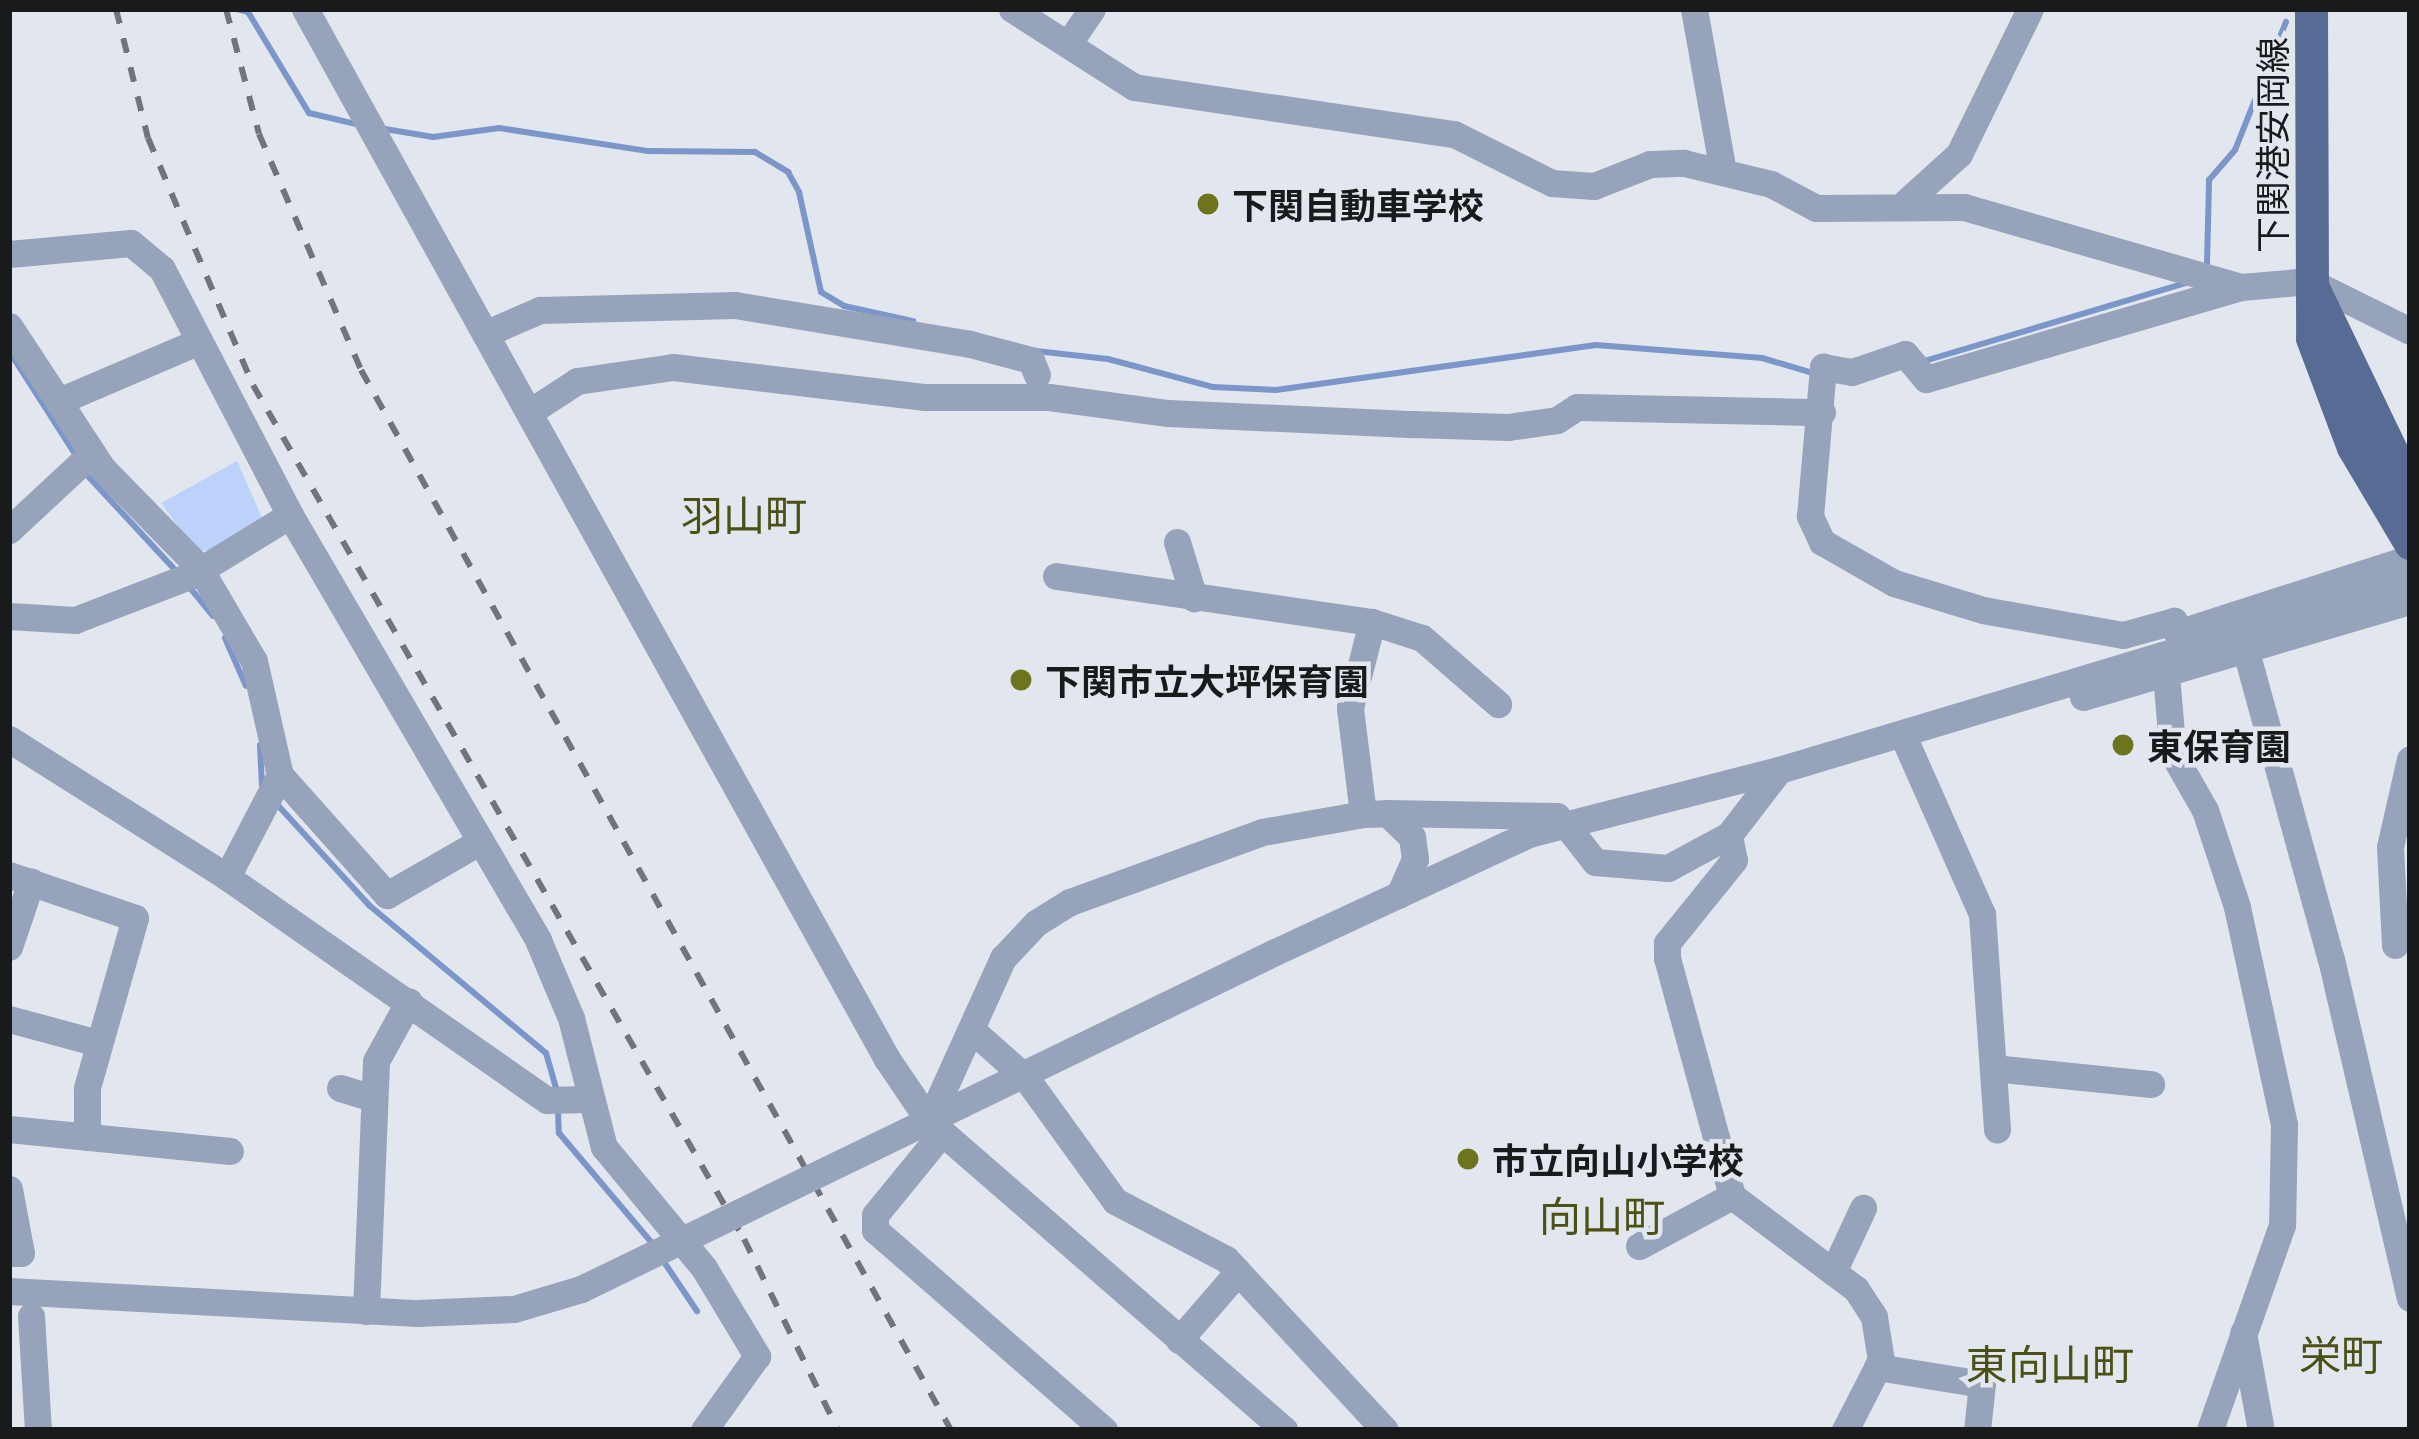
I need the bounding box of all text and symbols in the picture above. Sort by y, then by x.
street label: 下関港安岡線 [2249,37,2293,253]
place label: 下関自動車学校 [1232,182,1484,226]
marker: 下関自動車学校 [1195,191,1221,217]
district label: 羽山町 [681,488,807,538]
place label: 下関市立大坪保育園 [1045,658,1369,702]
marker: 下関市立大坪保育園 [1008,667,1034,693]
place label: 東保育園 [2147,723,2291,767]
marker: 東保育園 [2110,732,2136,758]
place label: 市立向山小学校 [1492,1137,1744,1181]
marker: 市立向山小学校 [1455,1146,1481,1172]
district label: 向山町 [1539,1189,1665,1239]
district label: 栄町 [2299,1328,2383,1378]
district label: 東向山町 [1966,1337,2134,1387]

